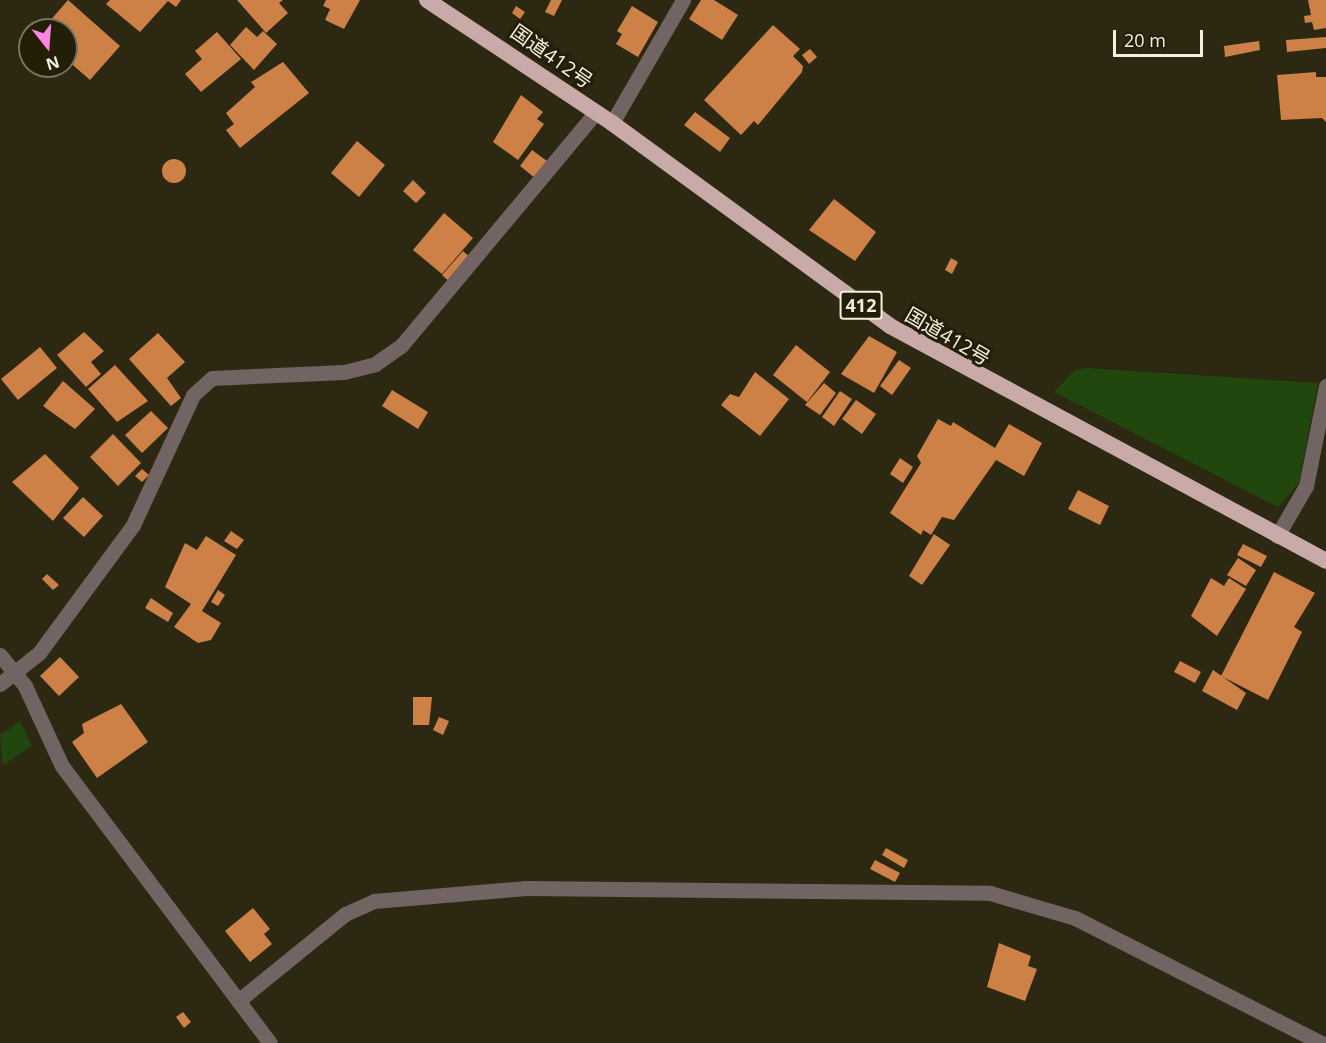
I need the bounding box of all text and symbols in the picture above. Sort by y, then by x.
north arrow [18,18,78,78]
scale bar [1116,18,1206,56]
street label: 国道412号 [506,19,598,93]
text: 20 m [1124,28,1166,52]
text: N [43,51,62,76]
road number: 412 [838,290,884,320]
street label: 国道412号 [901,302,995,370]

